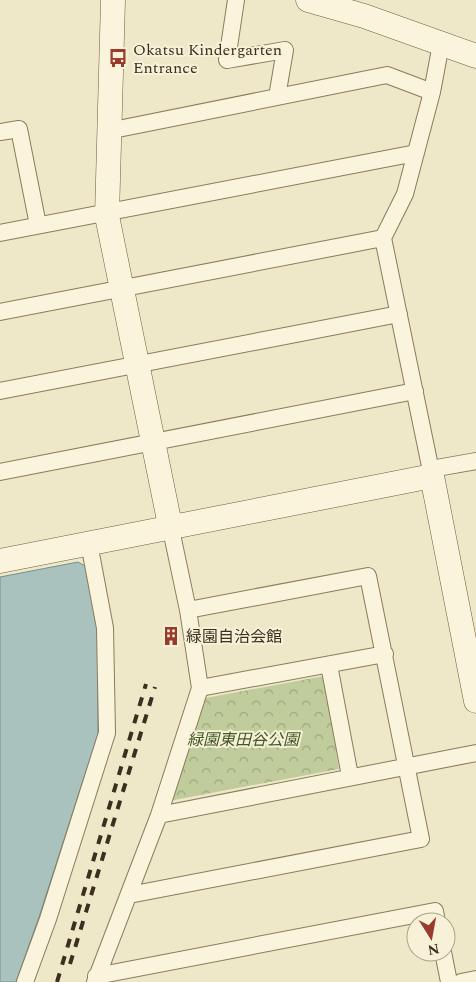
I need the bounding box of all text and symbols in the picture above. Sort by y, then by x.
place label: Okatsu Kindergarten Entrance [133,38,282,80]
bus stop icon: Okatsu Kindergarten Entrance [107,47,129,69]
building icon: 緑園自治会館 [160,625,182,647]
place label: 緑園自治会館 [186,625,282,649]
park label: 緑園東田谷公園 [187,728,301,752]
north arrow [406,912,456,962]
text: N [426,938,441,961]

